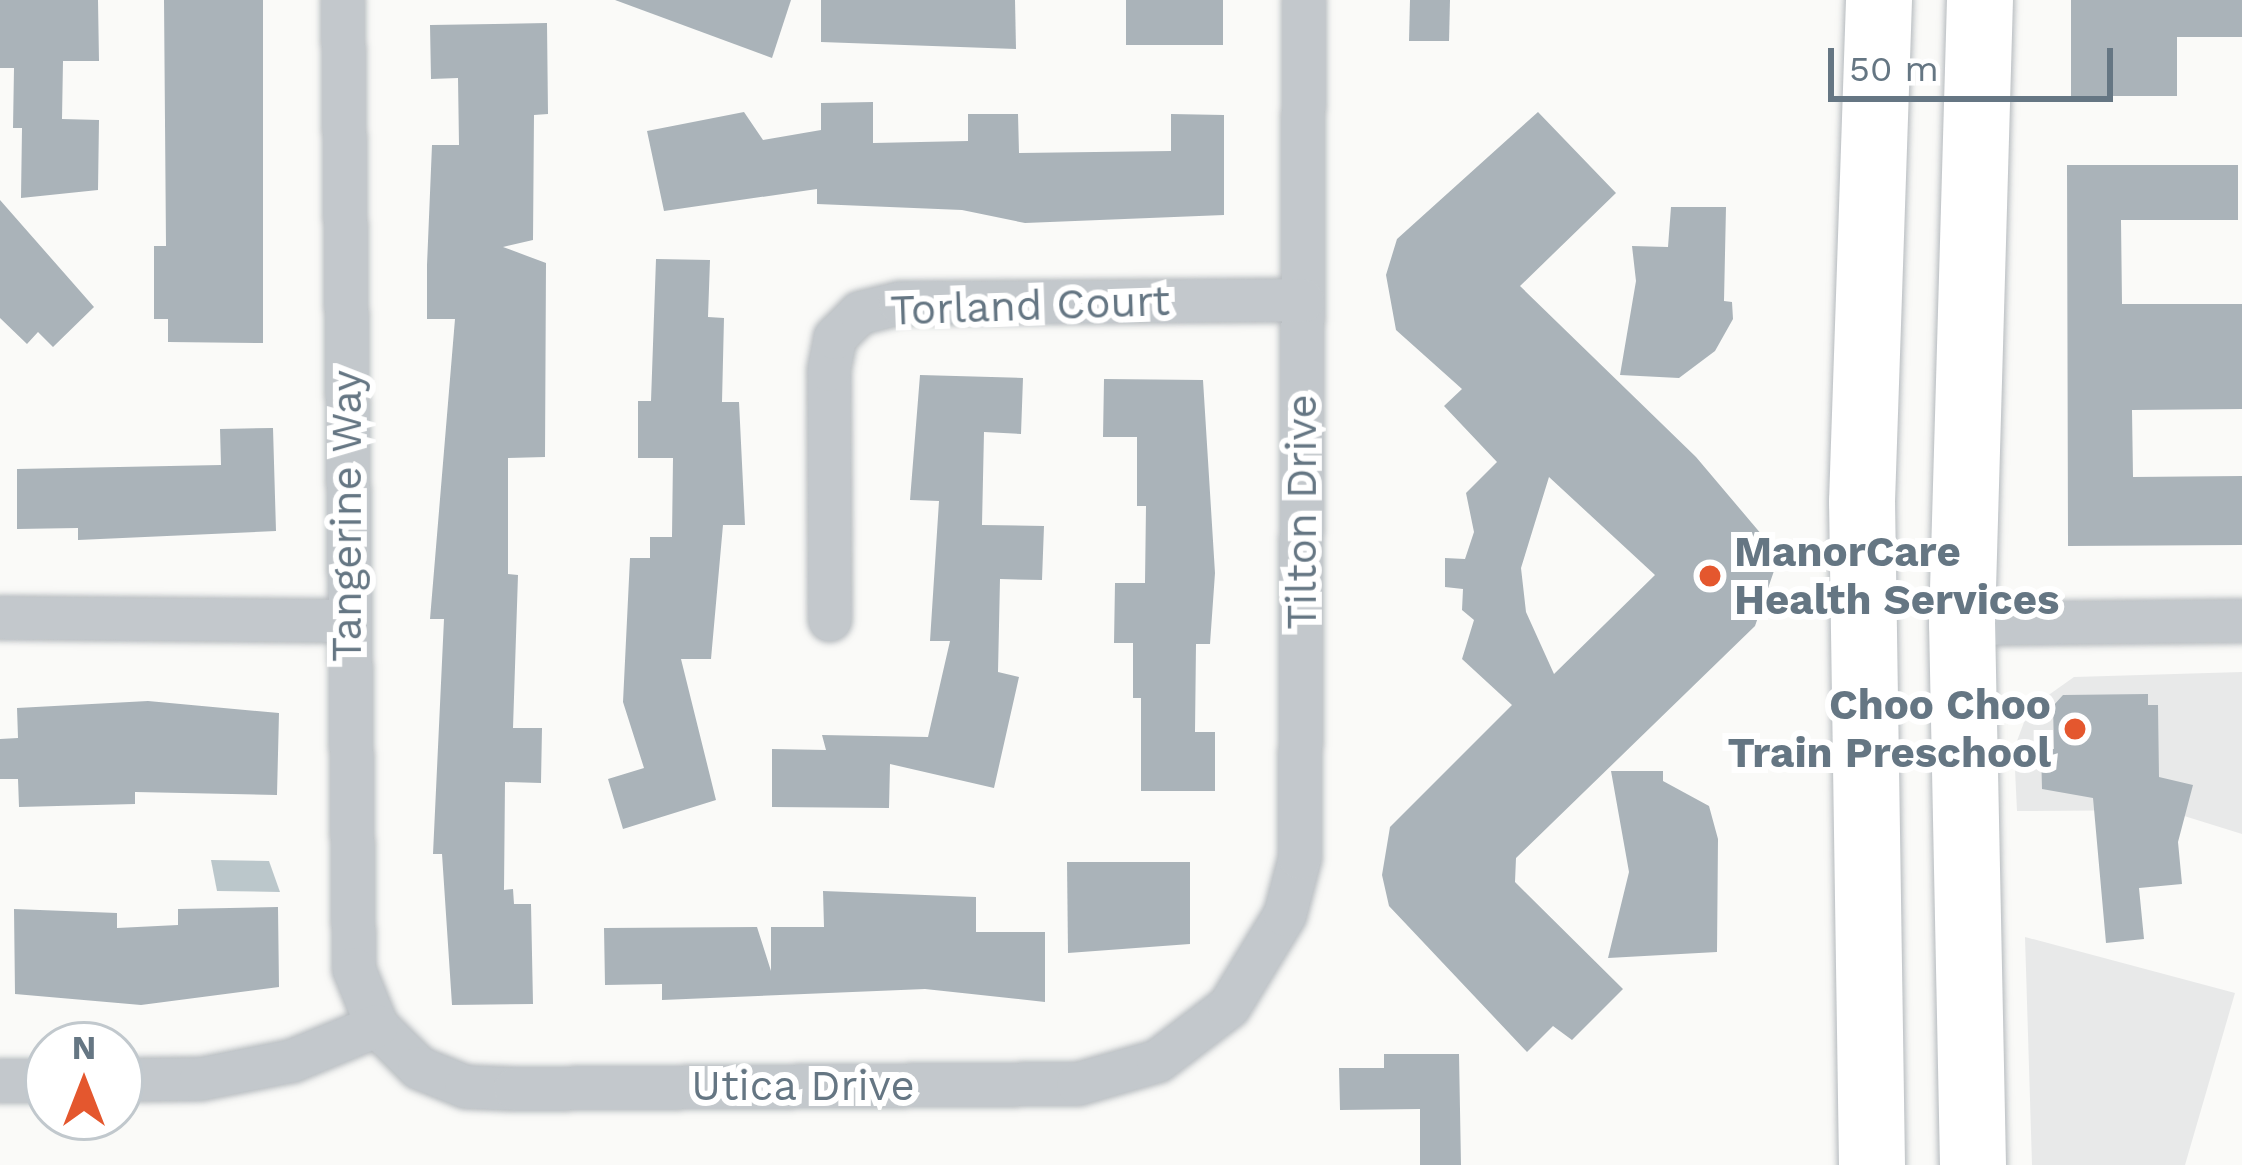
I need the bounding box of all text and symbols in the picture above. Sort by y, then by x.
scale bar [1834,24,2119,98]
text: 50 m [1849,48,1939,90]
street label: Torland Court [889,276,1171,336]
street label: Tangerine Way [322,369,372,663]
street label: Tilton Drive [1277,394,1327,630]
place label: ManorCare Health Services [1734,527,2059,626]
marker: ManorCare Health Services [1697,563,1723,589]
place label: Choo Choo Train Preschool [1727,680,2051,778]
marker: Choo Choo Train Preschool [2062,716,2088,742]
north arrow [24,1021,144,1141]
text: N [72,1028,96,1067]
street label: Utica Drive [691,1061,915,1111]

